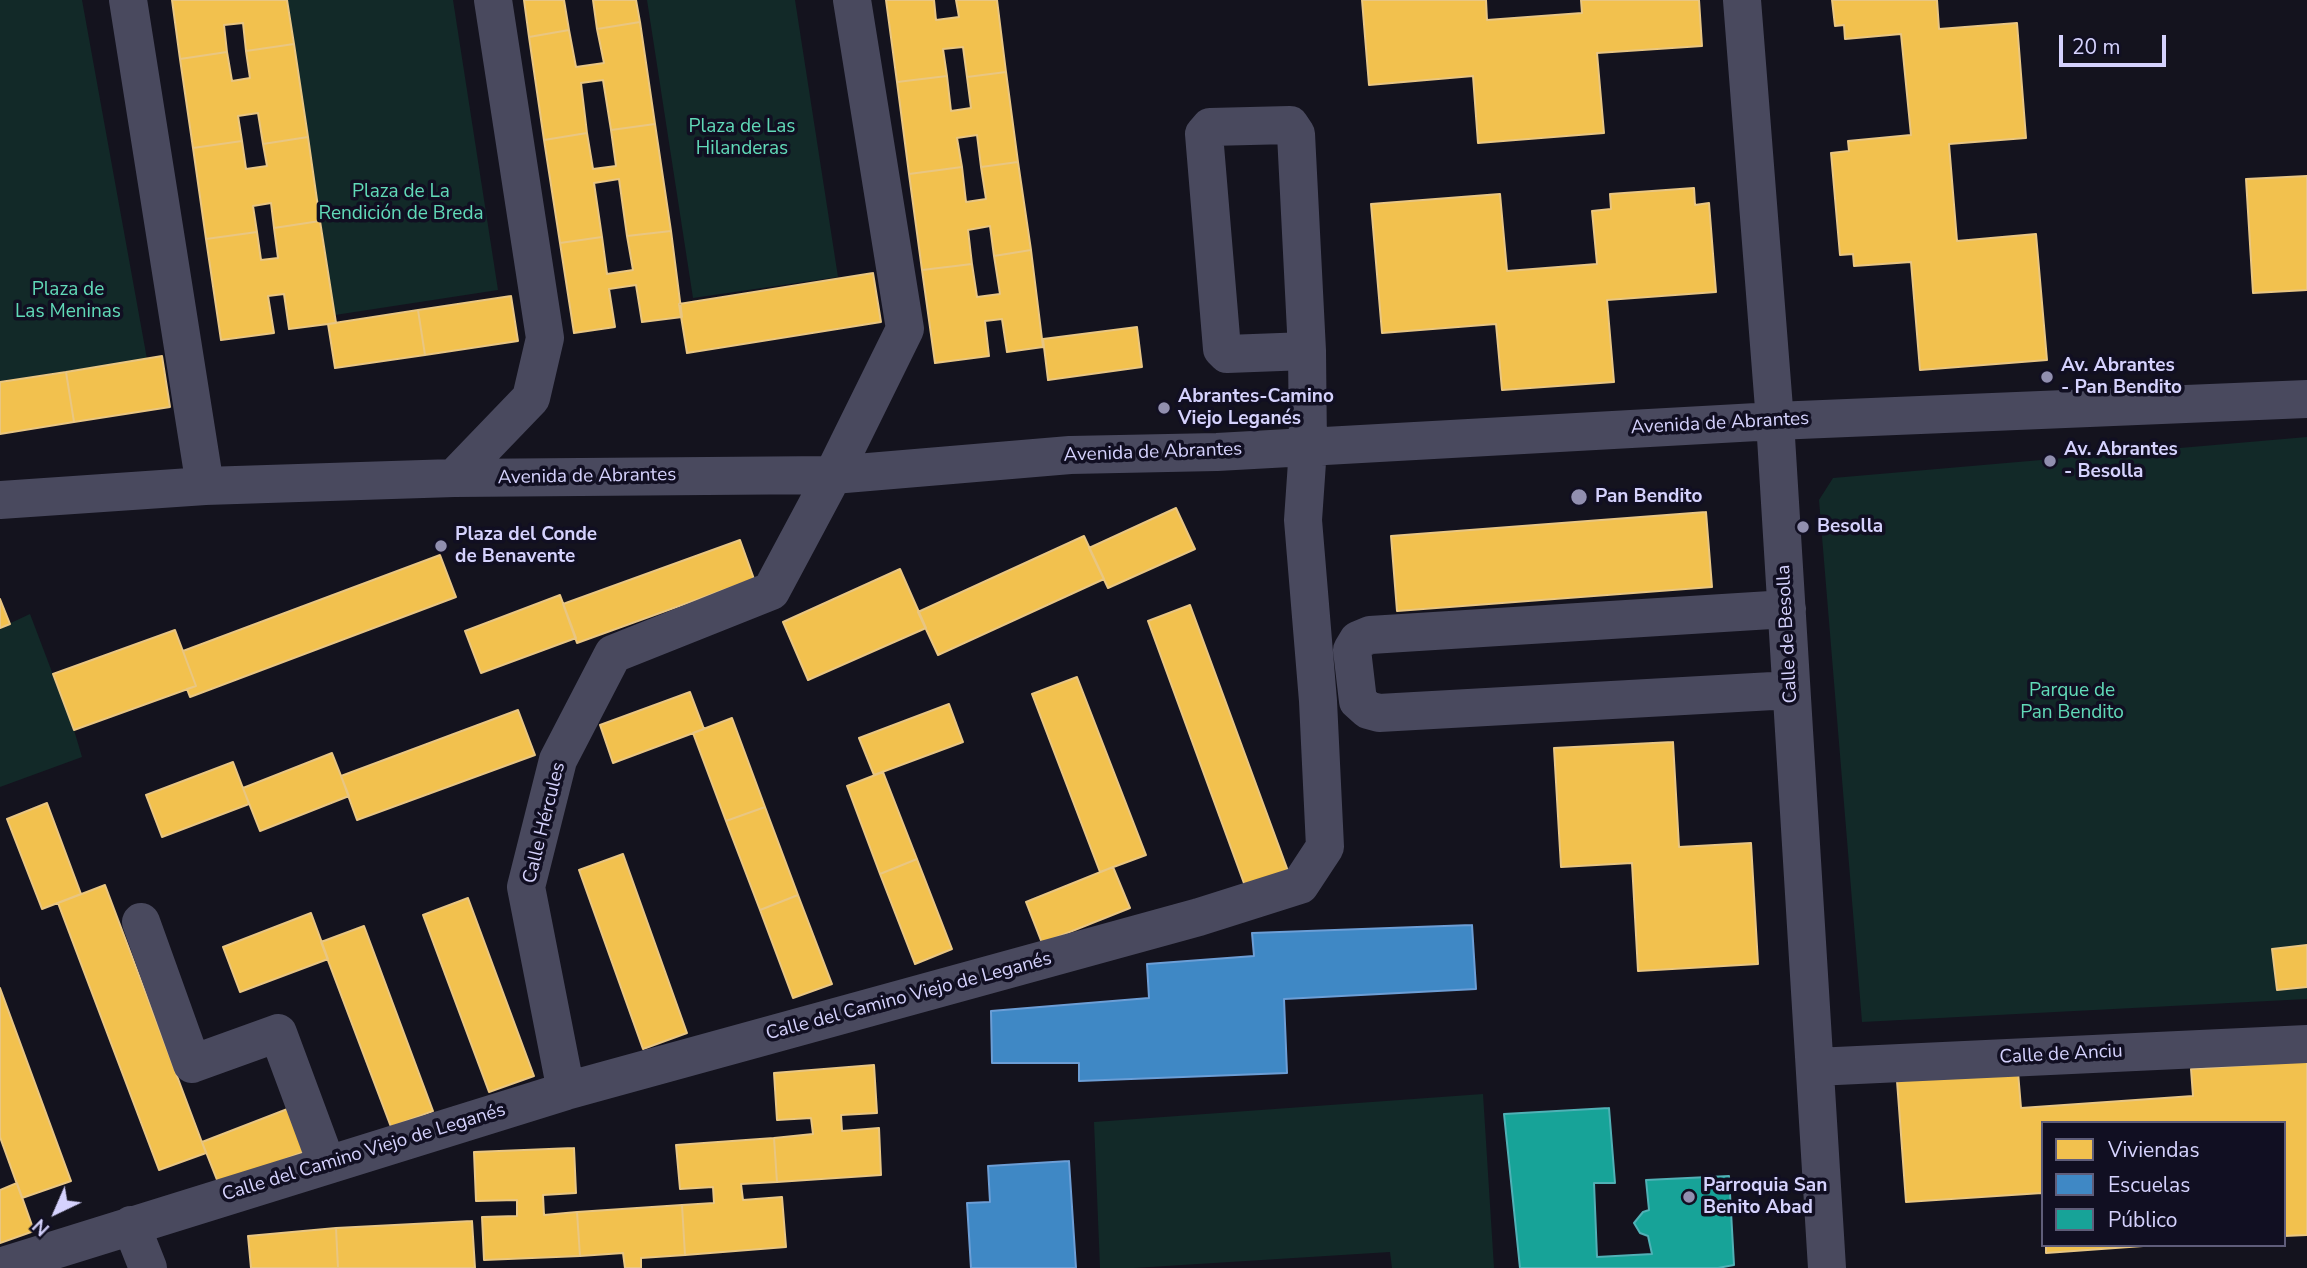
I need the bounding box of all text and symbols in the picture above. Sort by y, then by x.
scale bar [2062,21,2169,65]
text: 20 m [2072,33,2121,61]
park label: Plaza de Las Hilanderas [689,116,795,160]
park label: Plaza de La Rendición de Breda [318,181,484,225]
park label: Plaza de Las Meninas [15,279,121,323]
place label: Av. Abrantes - Pan Bendito [2061,355,2182,399]
marker: Av. Abrantes - Pan Bendito [2039,369,2055,385]
place label: Abrantes-Camino Viejo Leganés [1178,386,1334,430]
marker: Abrantes-Camino Viejo Leganés [1156,400,1172,416]
street label: Avenida de Abrantes [1630,408,1810,440]
street label: Avenida de Abrantes [1063,438,1243,468]
place label: Av. Abrantes - Besolla [2064,439,2178,483]
marker: Av. Abrantes - Besolla [2042,453,2058,469]
street label: Avenida de Abrantes [497,464,677,490]
place label: Pan Bendito [1595,486,1702,508]
marker: Pan Bendito [1569,487,1589,507]
place label: Besolla [1817,516,1883,538]
marker: Besolla [1795,519,1811,535]
place label: Plaza del Conde de Benavente [455,524,597,568]
marker: Plaza del Conde de Benavente [433,538,449,554]
street label: Calle de Besolla [1773,564,1803,704]
park label: Parque de Pan Bendito [2020,680,2124,724]
street label: Calle Hércules [519,760,571,886]
street label: Calle del Camino Viejo de Leganés [764,948,1054,1046]
street label: Calle de Anciu [1999,1040,2123,1070]
street label: Calle del Camino Viejo de Leganés [220,1099,508,1207]
legend [2041,1121,2286,1247]
text: Viviendas [2108,1136,2200,1164]
text: Escuelas [2108,1171,2190,1199]
place label: Parroquia San Benito Abad [1703,1175,1827,1219]
north arrow [21,1177,91,1247]
marker: Parroquia San Benito Abad [1681,1189,1697,1205]
text: Público [2108,1206,2177,1234]
text: N [27,1213,56,1241]

